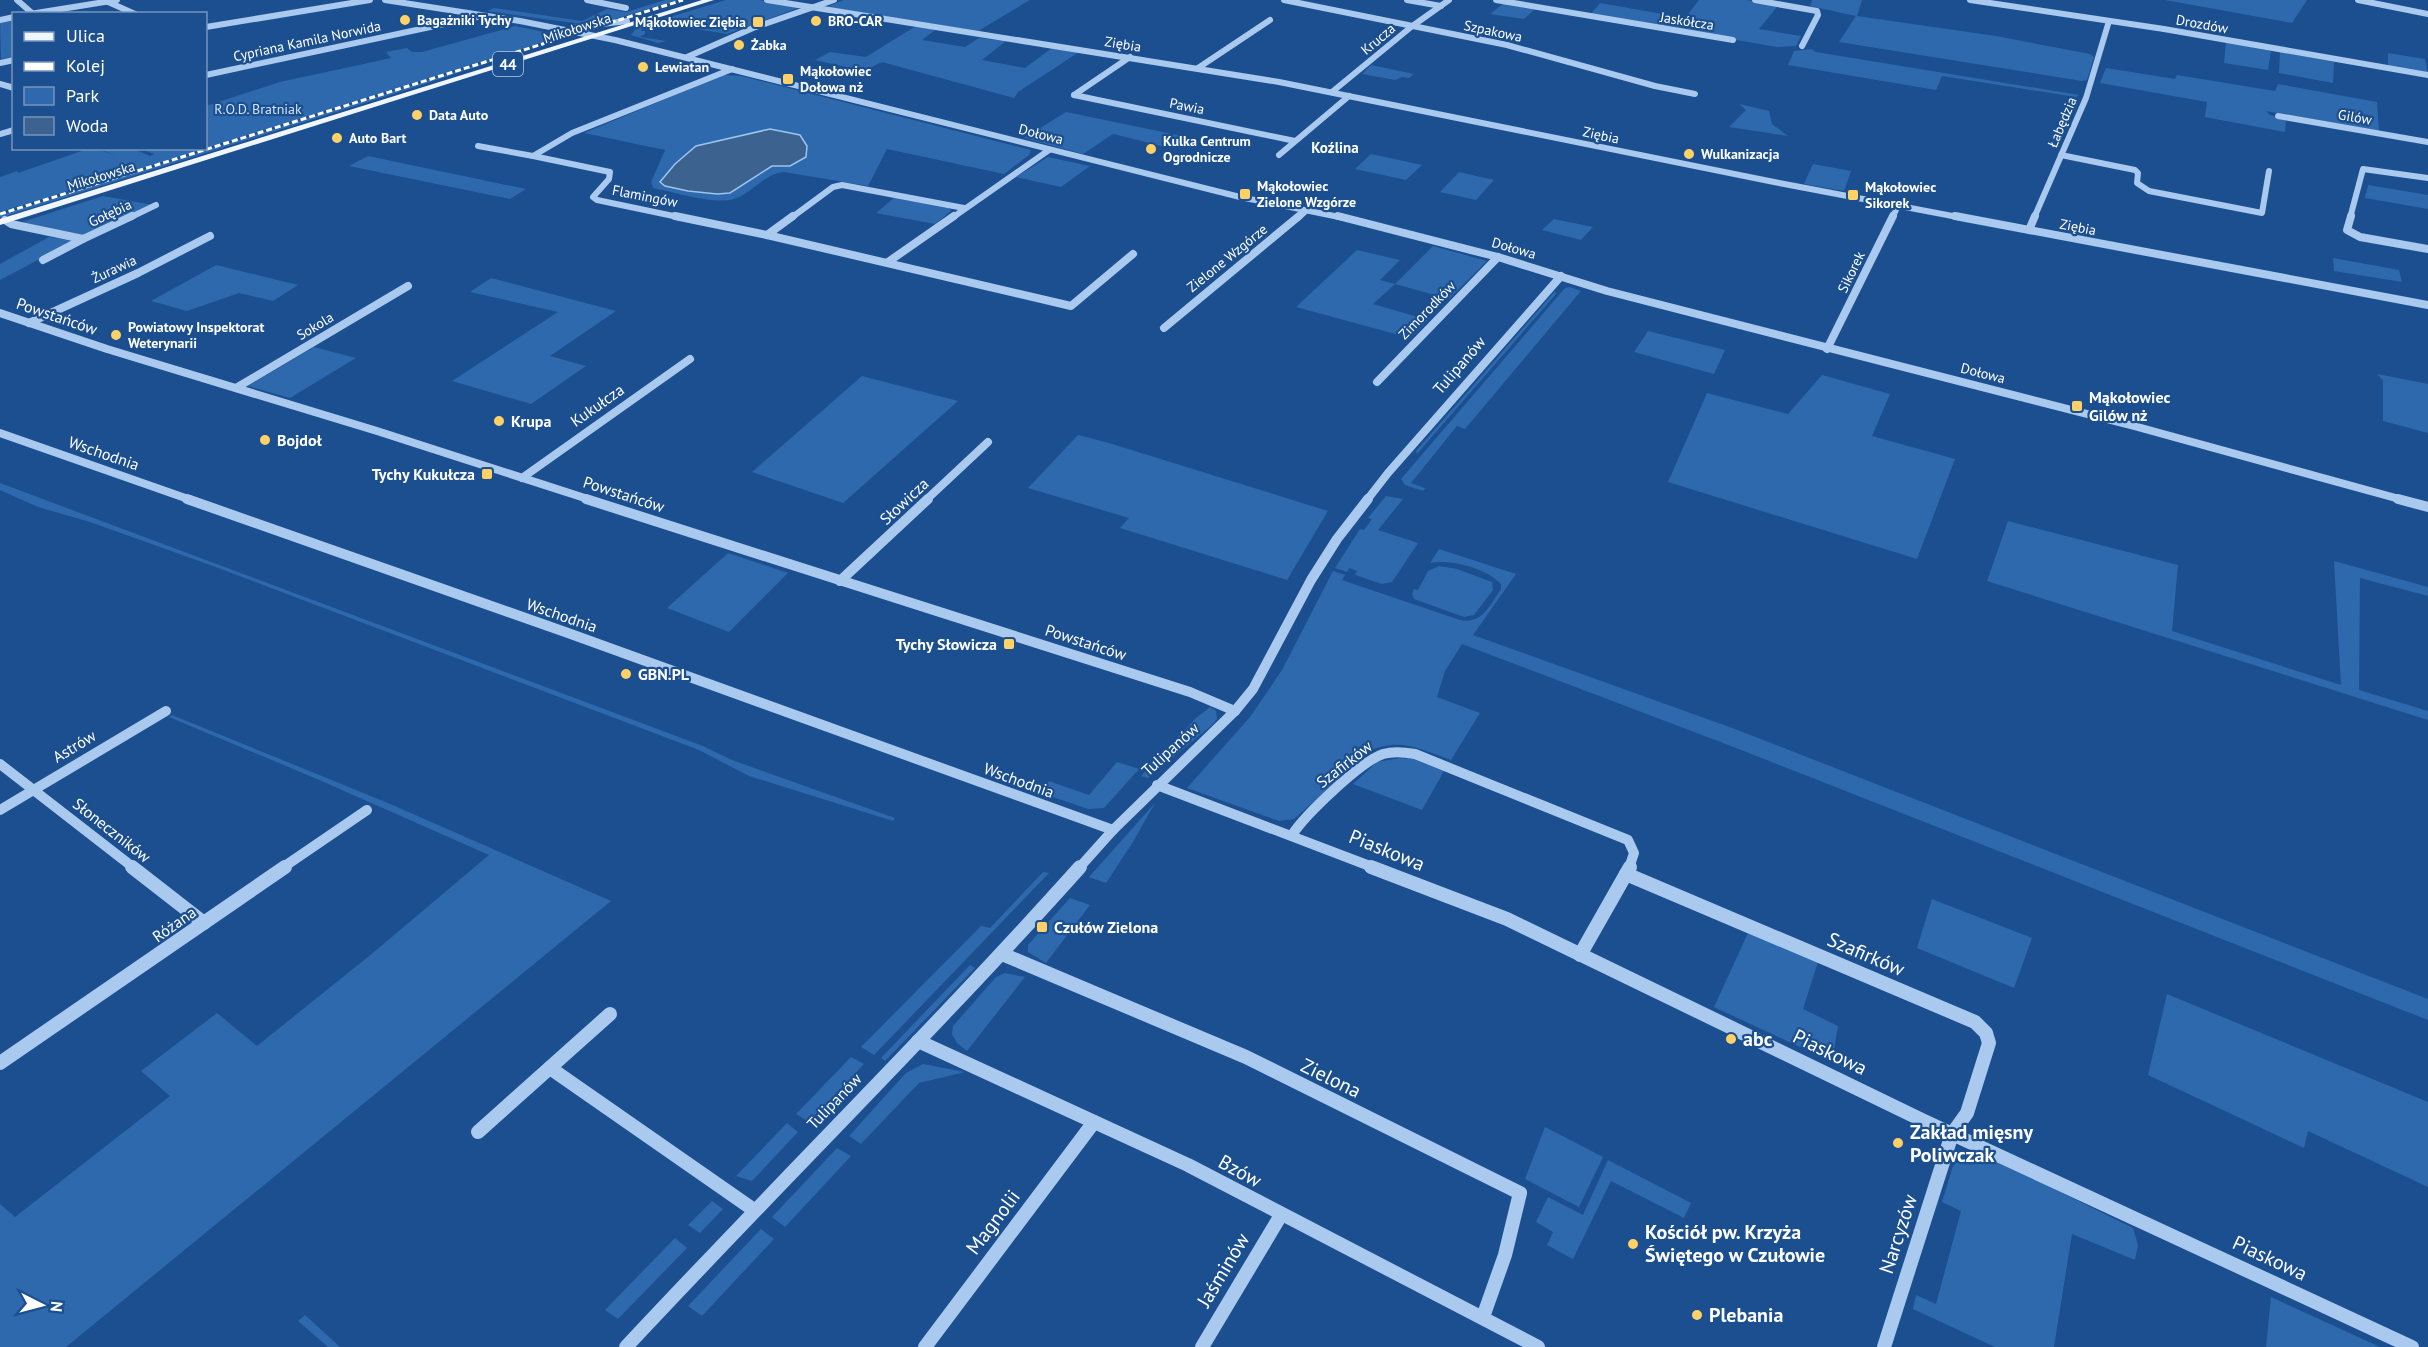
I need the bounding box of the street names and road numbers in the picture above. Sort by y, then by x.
street label: Jaskółcza [1658,8,1715,34]
street label: Mikołowska [541,9,613,47]
street label: Drozdów [2175,11,2230,38]
street label: Szpakowa [1462,16,1524,46]
street label: Cypriana Kamila Norwida [232,17,383,65]
street label: Krucza [1357,19,1399,59]
street label: Ziębia [1103,32,1143,56]
road number: 44 [493,52,523,76]
street label: Pawia [1168,94,1206,118]
street label: Łabędzia [2043,94,2081,150]
street label: Gilów [2337,105,2374,129]
street label: Dołowa [1017,120,1065,148]
street label: Ziębia [1581,122,1621,148]
street label: Mikołowska [65,157,137,195]
street label: Flamingów [611,181,680,211]
street label: Gołębia [86,195,134,231]
street label: Ziębia [2058,215,2098,239]
street label: Zielone Wzgórze [1183,220,1271,296]
street label: Dołowa [1490,233,1538,263]
street label: Sikorek [1833,248,1869,296]
street label: Żurawia [89,251,139,287]
street label: Zimorodków [1395,277,1460,343]
street label: Powstańców [14,293,100,339]
street label: Sokola [293,308,337,344]
street label: Tulipanów [1428,332,1490,398]
street label: Dołowa [1959,359,2007,387]
street label: Kukułcza [566,379,628,431]
street label: Wschodnia [66,432,142,474]
street label: Powstańców [581,471,667,517]
street label: Słowicza [875,473,933,529]
street label: Wschodnia [524,594,600,636]
street label: Powstańców [1043,619,1129,665]
street label: Tulipanów [1137,718,1203,780]
street label: Astrów [49,725,100,767]
street label: Szafirków [1312,736,1376,792]
street label: Wschodnia [981,758,1057,802]
street label: Słoneczników [69,793,155,867]
street label: Piaskowa [1345,823,1429,877]
street label: Różana [148,902,200,946]
street label: Szafirków [1823,926,1909,982]
street label: Piaskowa [1789,1023,1871,1081]
street label: Zielona [1297,1052,1365,1104]
street label: Tulipanów [802,1069,866,1133]
street label: Bzów [1214,1149,1266,1194]
street label: Magnolii [960,1184,1026,1260]
street label: Narcyzów [1873,1191,1923,1277]
street label: Jaśminów [1190,1228,1255,1313]
street label: Piaskowa [2229,1229,2311,1287]

